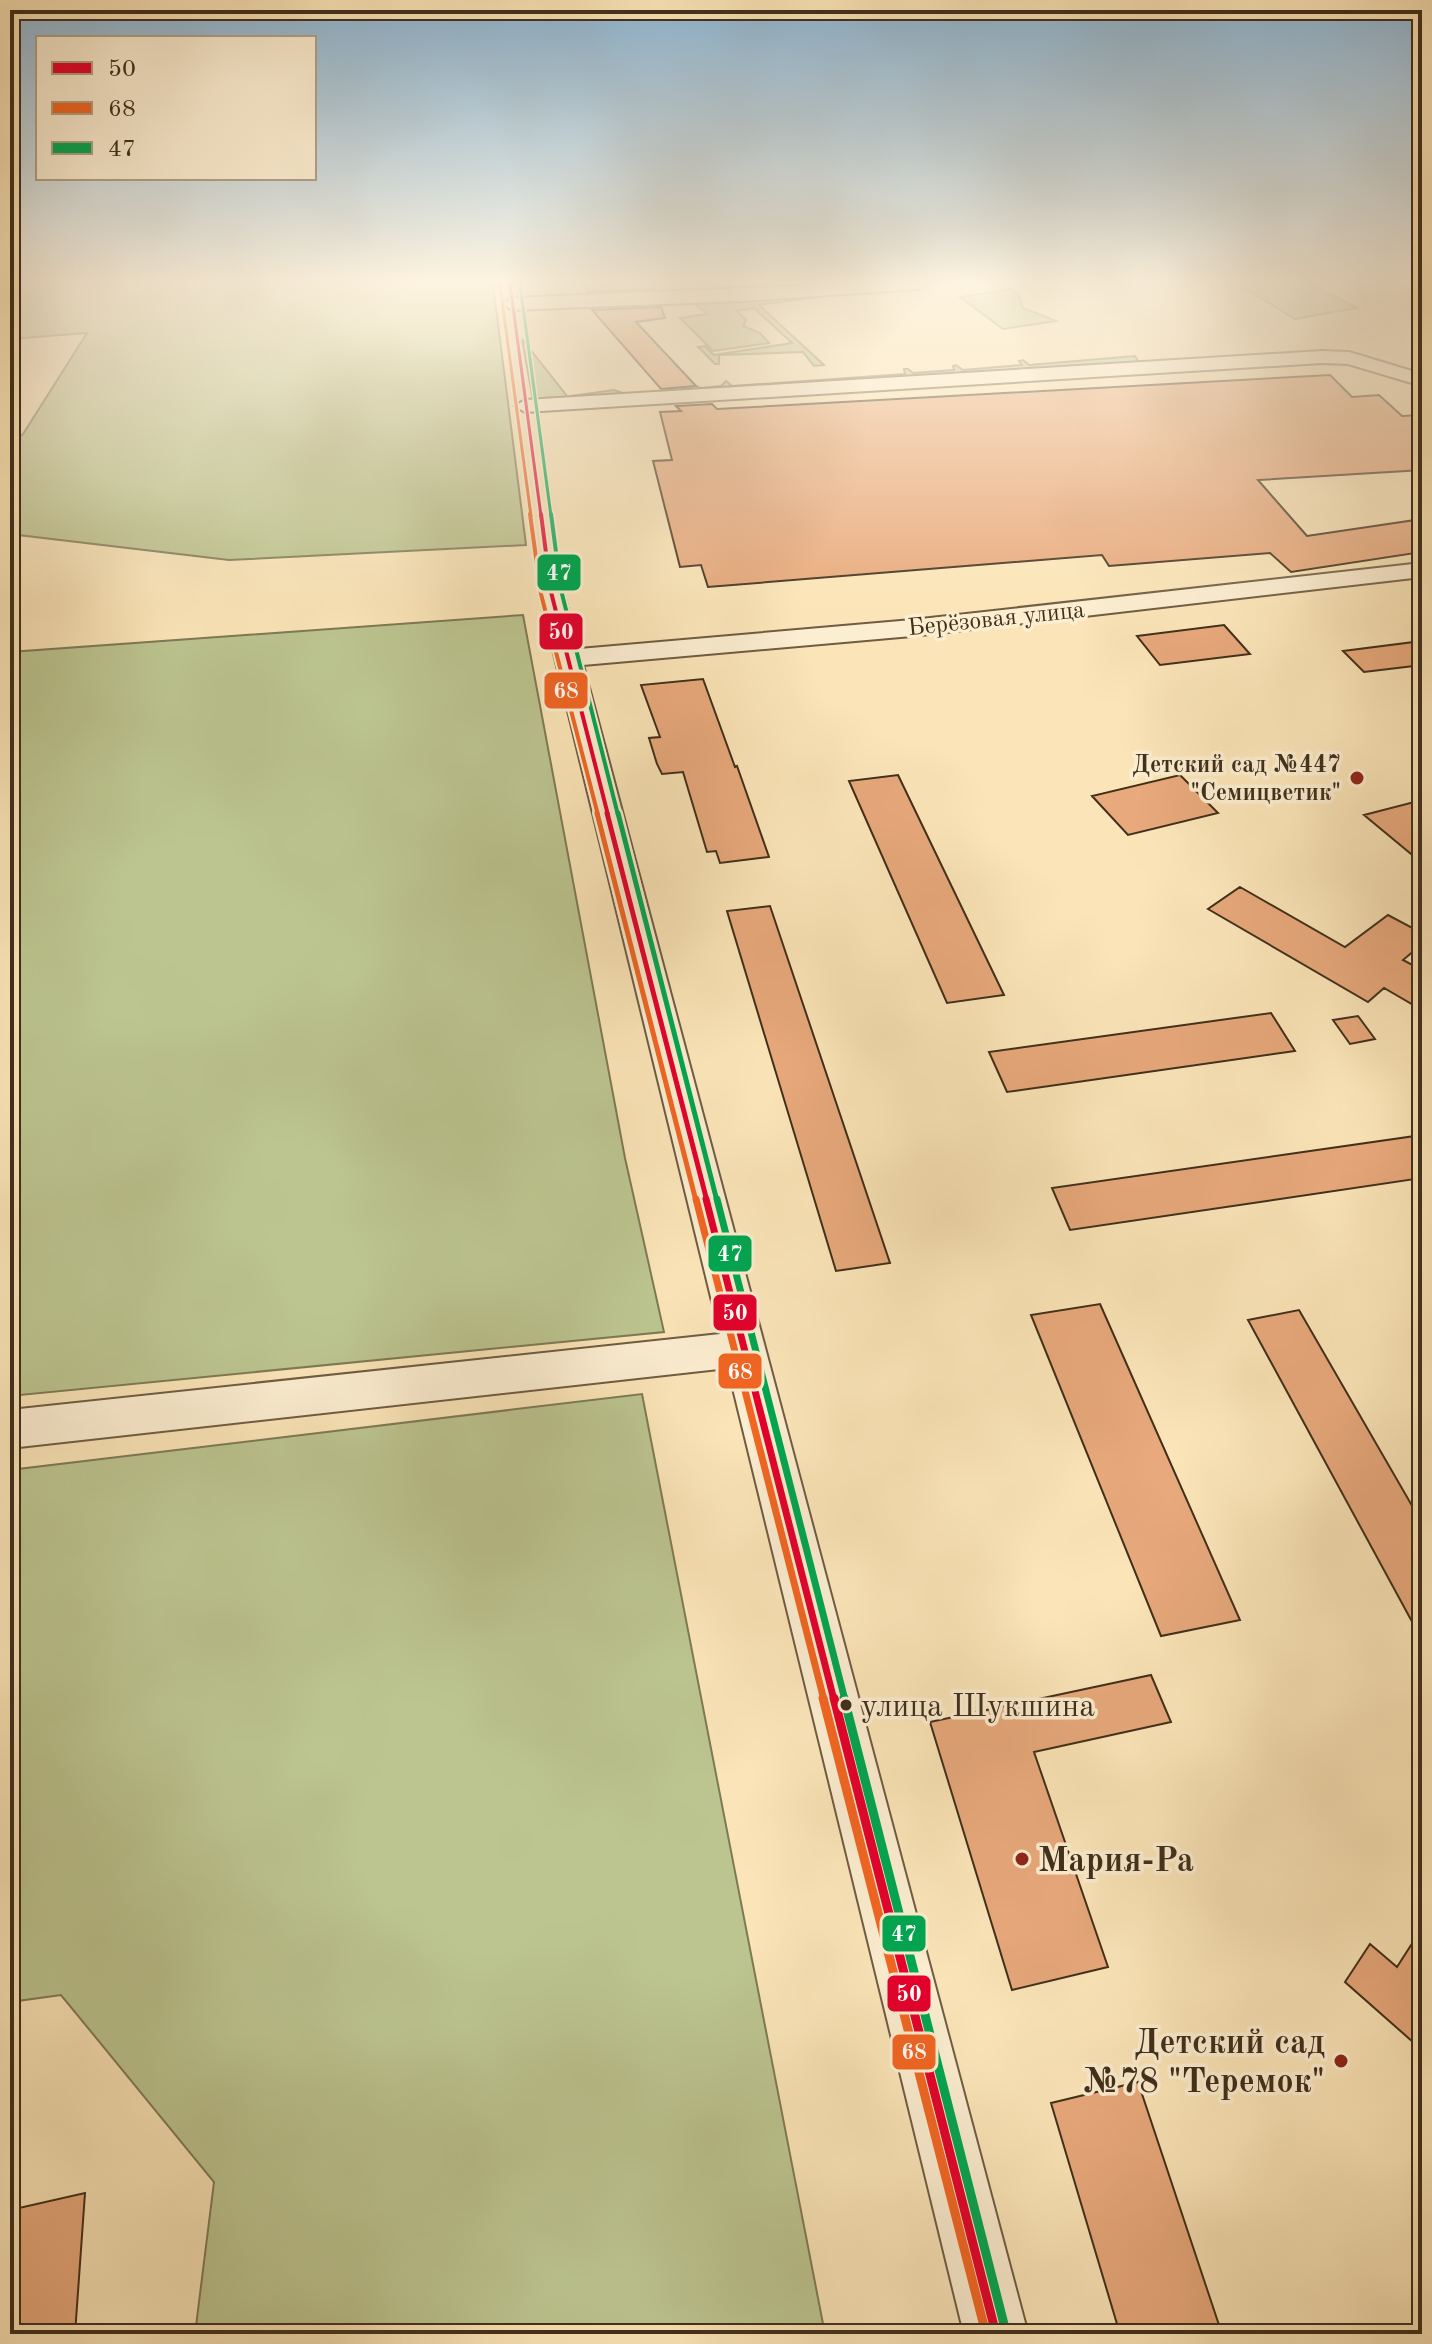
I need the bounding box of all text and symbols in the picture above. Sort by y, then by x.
legend [36,36,316,180]
text: 50 [108,58,136,82]
text: 68 [108,98,136,122]
text: 47 [108,138,136,162]
line badge: 47 [536,553,582,592]
text: 47 [546,563,572,585]
street label: Берёзовая улица [907,599,1086,641]
line badge: 50 [538,612,584,651]
text: 50 [548,622,574,644]
line badge: 68 [543,671,589,710]
text: 68 [553,681,579,703]
place label: Детский сад №447 "Семицветик" [1132,754,1341,806]
marker: Детский сад №447 "Семицветик" [1348,769,1366,787]
line badge: 47 [707,1234,753,1273]
text: 47 [717,1244,743,1266]
line badge: 50 [712,1293,758,1332]
text: 50 [722,1303,748,1325]
line badge: 68 [717,1352,763,1390]
text: 68 [727,1362,753,1384]
place label: улица Шукшина [861,1692,1095,1724]
marker: улица Шукшина [838,1697,854,1713]
place label: Мария-Ра [1038,1845,1194,1879]
marker: Мария-Ра [1013,1850,1031,1868]
line badge: 47 [881,1914,927,1953]
text: 47 [891,1924,917,1946]
line badge: 50 [886,1974,932,2013]
text: 50 [896,1984,922,2006]
place label: Детский сад №78 "Теремок" [1083,2027,1325,2100]
line badge: 68 [891,2033,937,2071]
text: 68 [901,2042,927,2064]
marker: Детский сад №78 "Теремок" [1332,2052,1350,2070]

